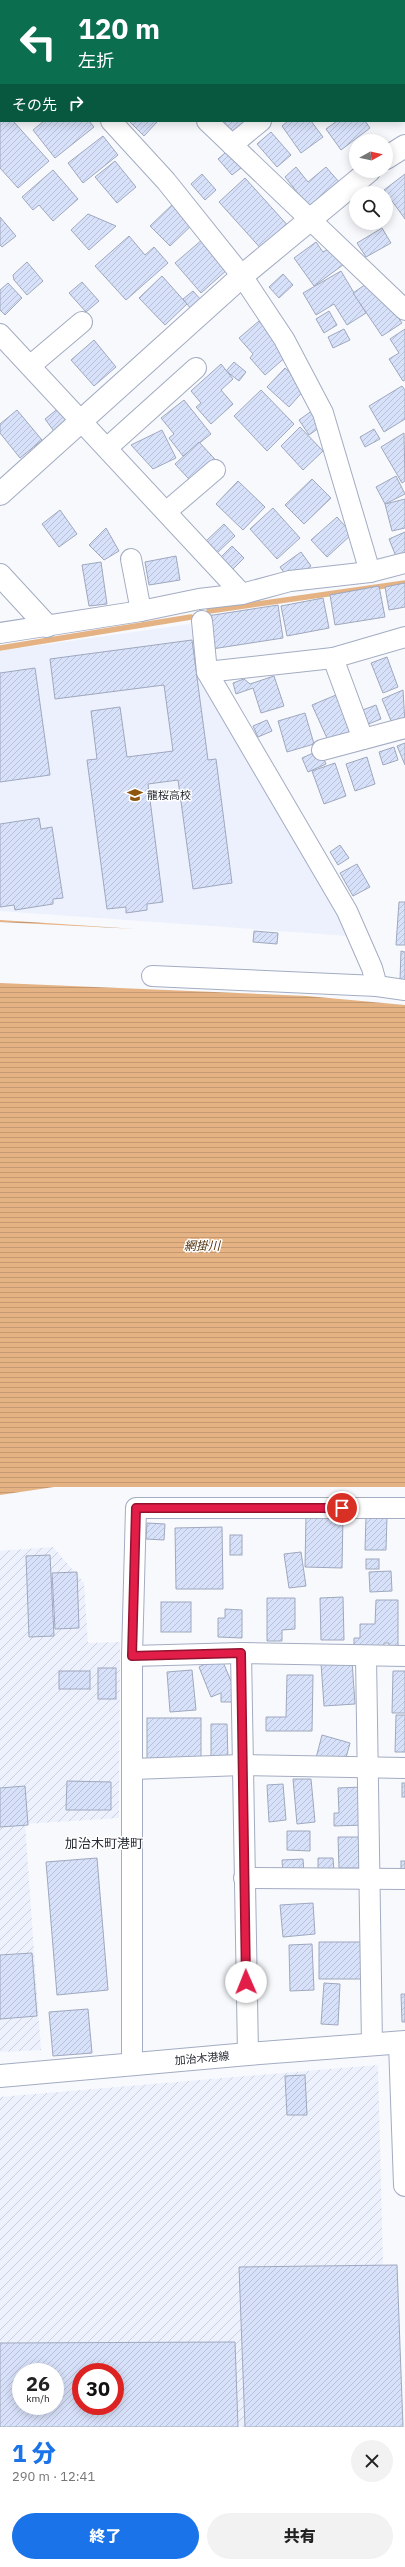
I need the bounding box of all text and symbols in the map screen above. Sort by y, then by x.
text: 120 m [78,10,160,47]
icon: left [12,16,64,68]
text: 左折 [78,49,114,72]
icon: right [65,92,87,114]
text: その先 [12,95,57,114]
north arrow [349,134,393,178]
map controls [349,134,393,230]
button: search [349,186,393,230]
school or university icon: 龍桜高校 [126,786,144,804]
place label: 龍桜高校 [147,788,191,802]
water label: 網掛川 [184,1238,222,1253]
pin [325,1491,359,1525]
icon: arrive [331,1497,353,1519]
district label: 加治木町港町 [65,1835,143,1852]
position arrow [225,1961,267,2003]
street label: 加治木港線 [174,2049,230,2067]
speed limit sign: 30 [72,2363,124,2415]
text: 26 [26,2370,50,2397]
text: km/h [26,2392,50,2405]
text: 1 分 [12,2437,56,2469]
button: close [351,2440,393,2482]
text: 290 m · 12:41 [12,2468,95,2485]
button: 終了 [12,2513,199,2559]
button: 共有 [207,2513,393,2559]

